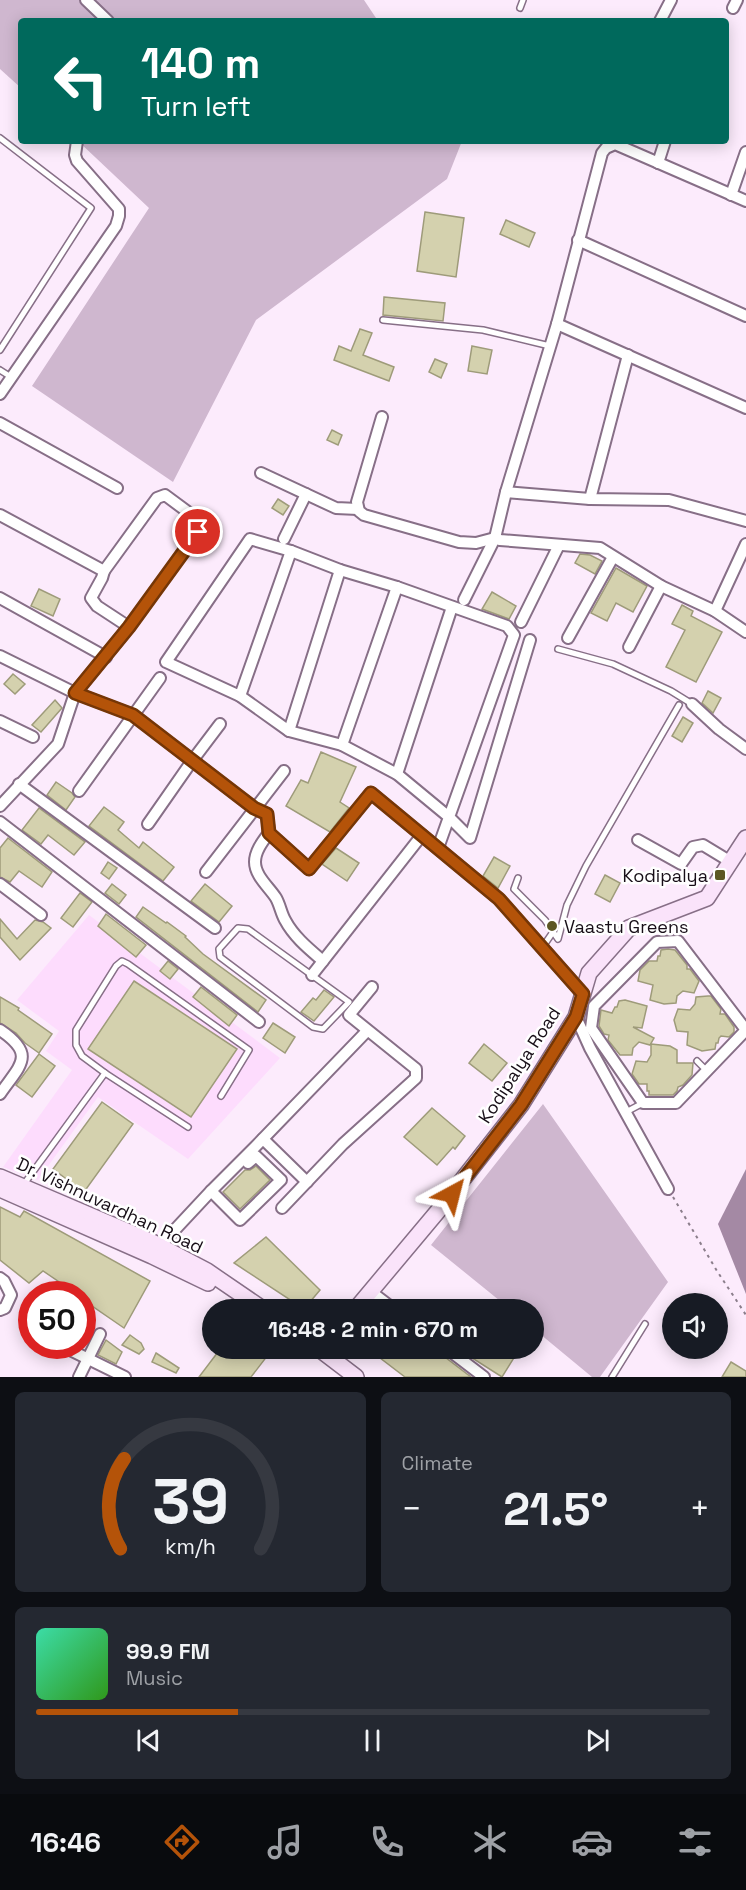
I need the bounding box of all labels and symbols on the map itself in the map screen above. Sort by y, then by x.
pin [172,506,223,557]
place label: Kodipalya [623,864,708,887]
marker: Kodipalya [713,868,727,882]
place label: Vaastu Greens [564,915,689,938]
marker: Vaastu Greens [545,919,559,933]
street label: Kodipalya Road [473,1002,565,1128]
street label: Dr. Vishnuvardhan Road [13,1152,207,1258]
position arrow [420,1162,484,1226]
speed limit sign: 50 [18,1281,96,1359]

